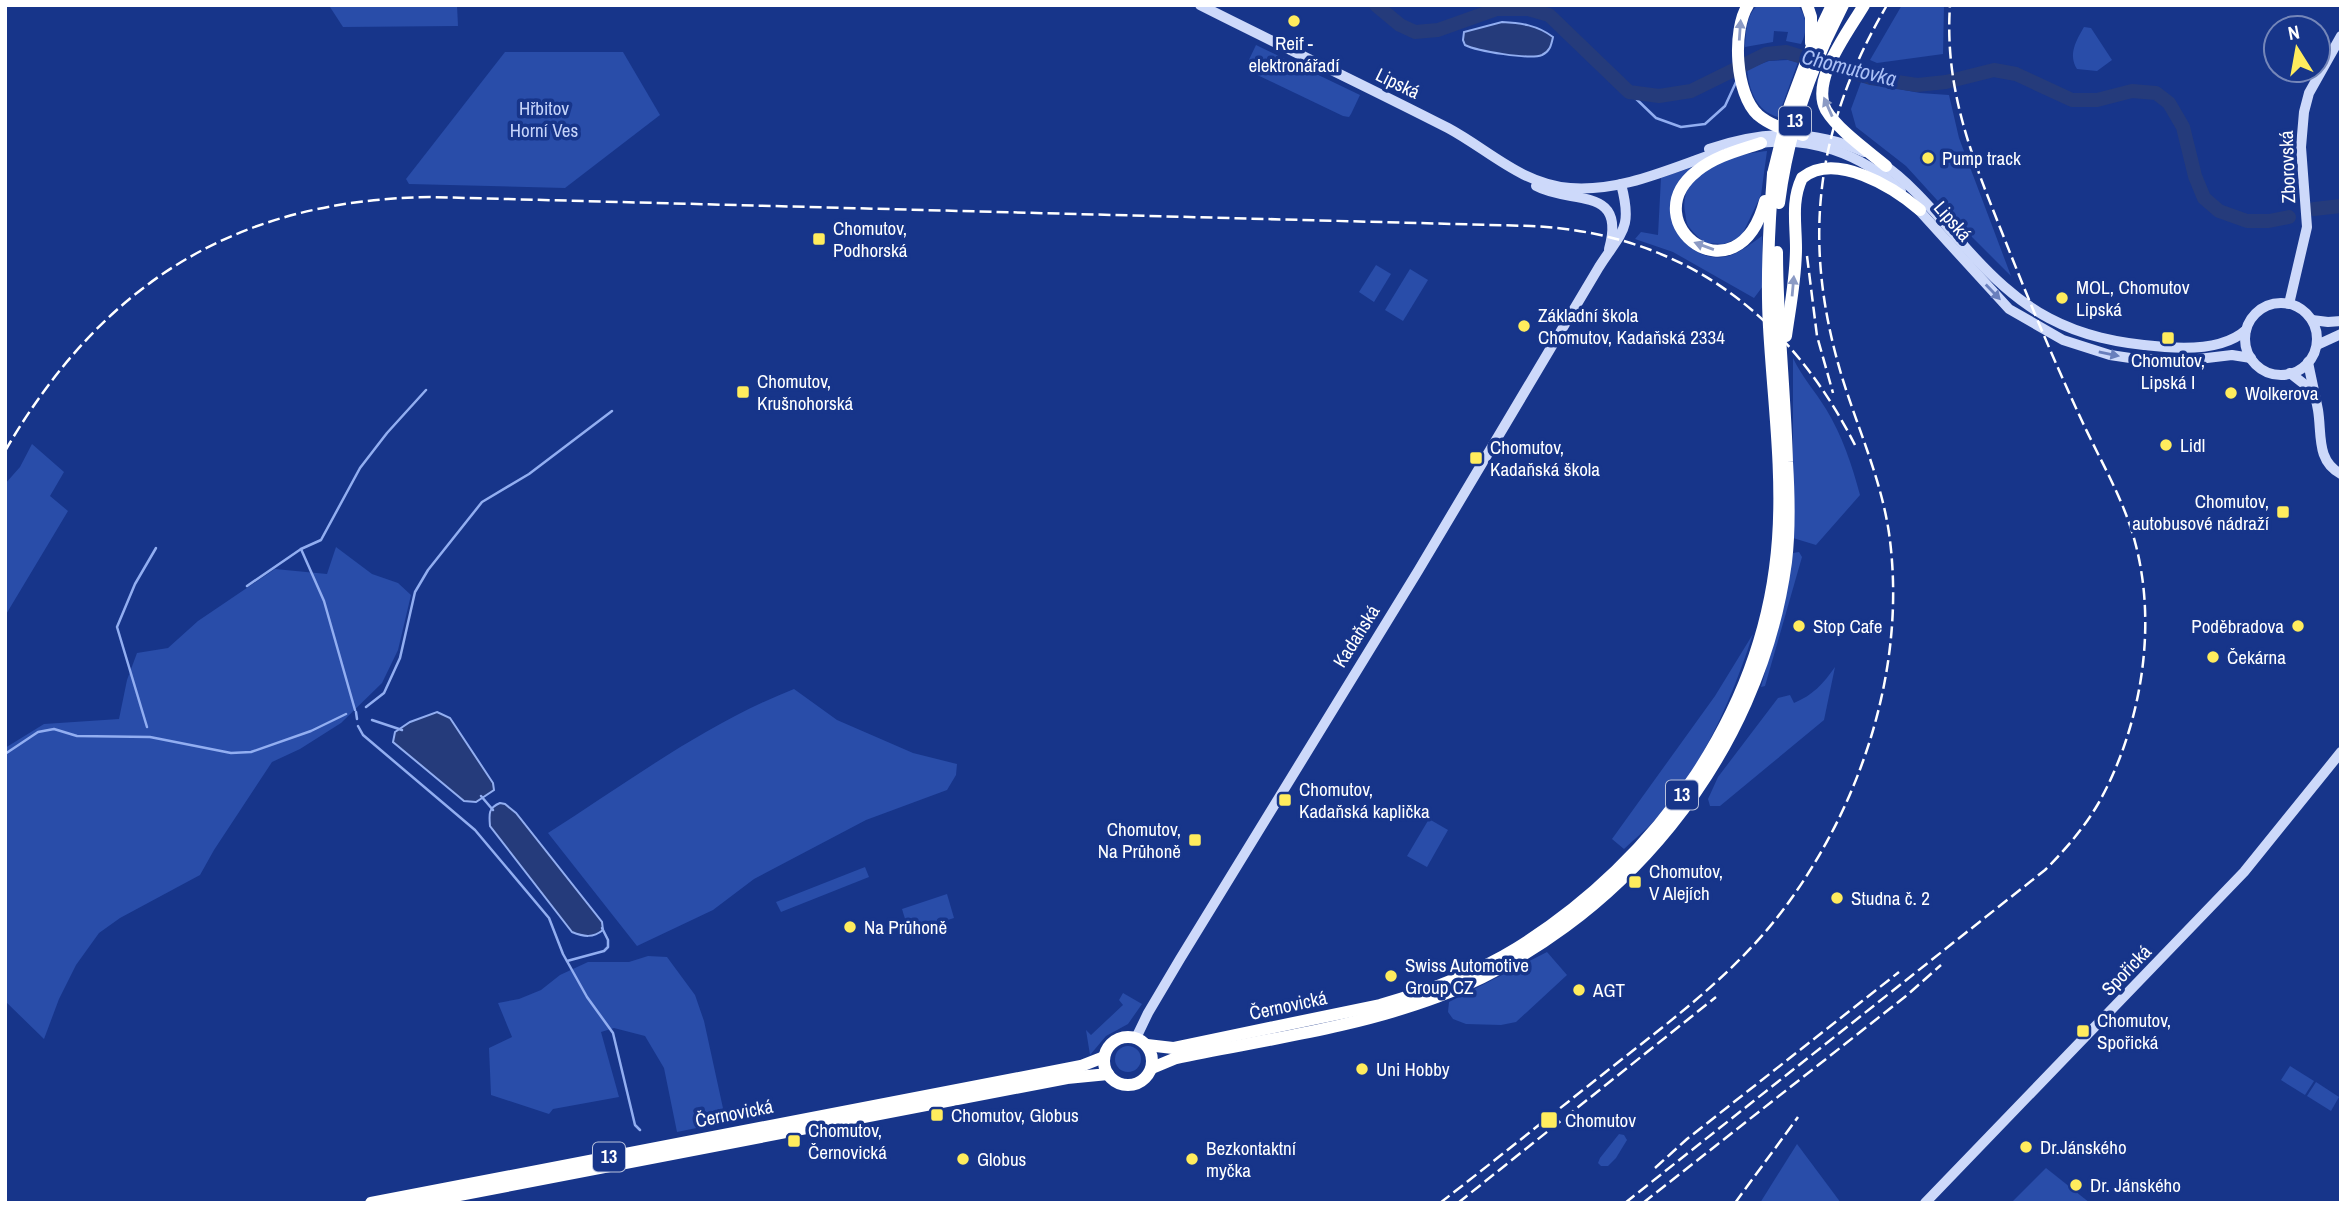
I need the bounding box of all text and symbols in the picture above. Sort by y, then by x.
marker: Reif - elektronářadí [1286,13,1302,29]
north arrow [2262,14,2332,84]
one-way arrow [1735,18,1746,40]
text: N [2286,18,2302,46]
place label: Reif - elektronářadí [1249,30,1340,78]
water label: Chomutovka [1799,42,1900,93]
street label: Lipská [1372,61,1425,105]
park label: Hřbitov Horní Ves [510,95,578,143]
one-way arrow [1822,97,1834,117]
road number: 13 [1779,106,1811,136]
street label: Zborovská [2273,130,2301,204]
place label: Pump track [1942,145,2021,171]
marker: Pump track [1920,150,1936,166]
street label: Lipská [1928,195,1978,247]
place label: Chomutov, Podhorská [833,215,908,263]
marker: Chomutov, Podhorská [811,231,827,247]
one-way arrow [1693,240,1714,251]
place label: MOL, Chomutov Lipská [2076,274,2190,322]
one-way arrow [1788,275,1799,297]
one-way arrow [1985,283,2001,301]
marker: MOL, Chomutov Lipská [2054,290,2070,306]
place label: Základní škola Chomutov, Kadaňská 2334 [1538,302,1725,350]
marker: Základní škola Chomutov, Kadaňská 2334 [1516,318,1532,334]
marker: Chomutov, Lipská I [2160,330,2176,346]
place label: Chomutov, Lipská I [2131,347,2205,395]
one-way arrow [2098,348,2120,359]
place label: Chomutov, Krušnohorská [757,368,853,416]
place label: Wolkerova [2245,380,2319,406]
marker: Chomutov, Krušnohorská [735,384,751,400]
marker: Wolkerova [2223,385,2239,401]
place label: Lidl [2180,432,2205,458]
place label: Chomutov, Kadaňská škola [1490,434,1600,482]
marker: Lidl [2158,437,2174,453]
marker: Chomutov, Kadaňská škola [1468,450,1484,466]
place label: Chomutov, autobusové nádraží [2132,488,2270,536]
marker: Chomutov, autobusové nádraží [2275,504,2291,520]
street label: Kadaňská [1327,599,1386,672]
place label: Stop Cafe [1813,613,1882,639]
place label: Poděbradova [2191,613,2284,639]
marker: Stop Cafe [1791,618,1807,634]
marker: Poděbradova [2290,618,2306,634]
place label: Čekárna [2227,644,2286,670]
marker: Čekárna [2205,649,2221,665]
place label: Chomutov, Kadaňská kaplička [1299,776,1430,824]
road number: 13 [1666,780,1698,810]
marker: Chomutov, Kadaňská kaplička [1277,792,1293,808]
place label: Chomutov, Na Průhoně [1098,816,1181,864]
marker: Chomutov, Na Průhoně [1187,832,1203,848]
place label: Chomutov, V Alejích [1649,858,1723,906]
marker: Chomutov, V Alejích [1627,874,1643,890]
place label: Studna č. 2 [1851,885,1930,911]
marker: Studna č. 2 [1829,890,1845,906]
place label: Na Průhoně [864,914,947,940]
marker: Na Průhoně [842,919,858,935]
street label: Spořická [2095,939,2157,1001]
place label: Swiss Automotive Group CZ [1405,952,1529,1000]
marker: Swiss Automotive Group CZ [1383,968,1399,984]
place label: AGT [1592,977,1626,1003]
marker: AGT [1571,982,1587,998]
street label: Černovická [1247,984,1330,1026]
place label: Chomutov, Spořická [2097,1007,2171,1055]
marker: Chomutov, Spořická [2075,1023,2091,1039]
place label: Uni Hobby [1376,1056,1450,1082]
marker: Uni Hobby [1354,1061,1370,1077]
street label: Černovická [693,1093,775,1133]
place label: Chomutov, Globus [951,1102,1079,1128]
marker: Chomutov, Globus [929,1107,945,1123]
place label: Chomutov [1565,1107,1636,1133]
marker: Chomutov [1539,1110,1559,1130]
place label: Chomutov, Černovická [808,1117,887,1165]
marker: Chomutov, Černovická [786,1133,802,1149]
place label: Dr.Jánského [2040,1134,2127,1160]
place label: Bezkontaktní myčka [1206,1135,1297,1183]
marker: Dr.Jánského [2018,1139,2034,1155]
road number: 13 [593,1142,625,1172]
place label: Globus [977,1146,1027,1172]
marker: Globus [955,1151,971,1167]
marker: Bezkontaktní myčka [1184,1151,1200,1167]
place label: Dr. Jánského [2090,1172,2181,1198]
marker: Dr. Jánského [2068,1177,2084,1193]

